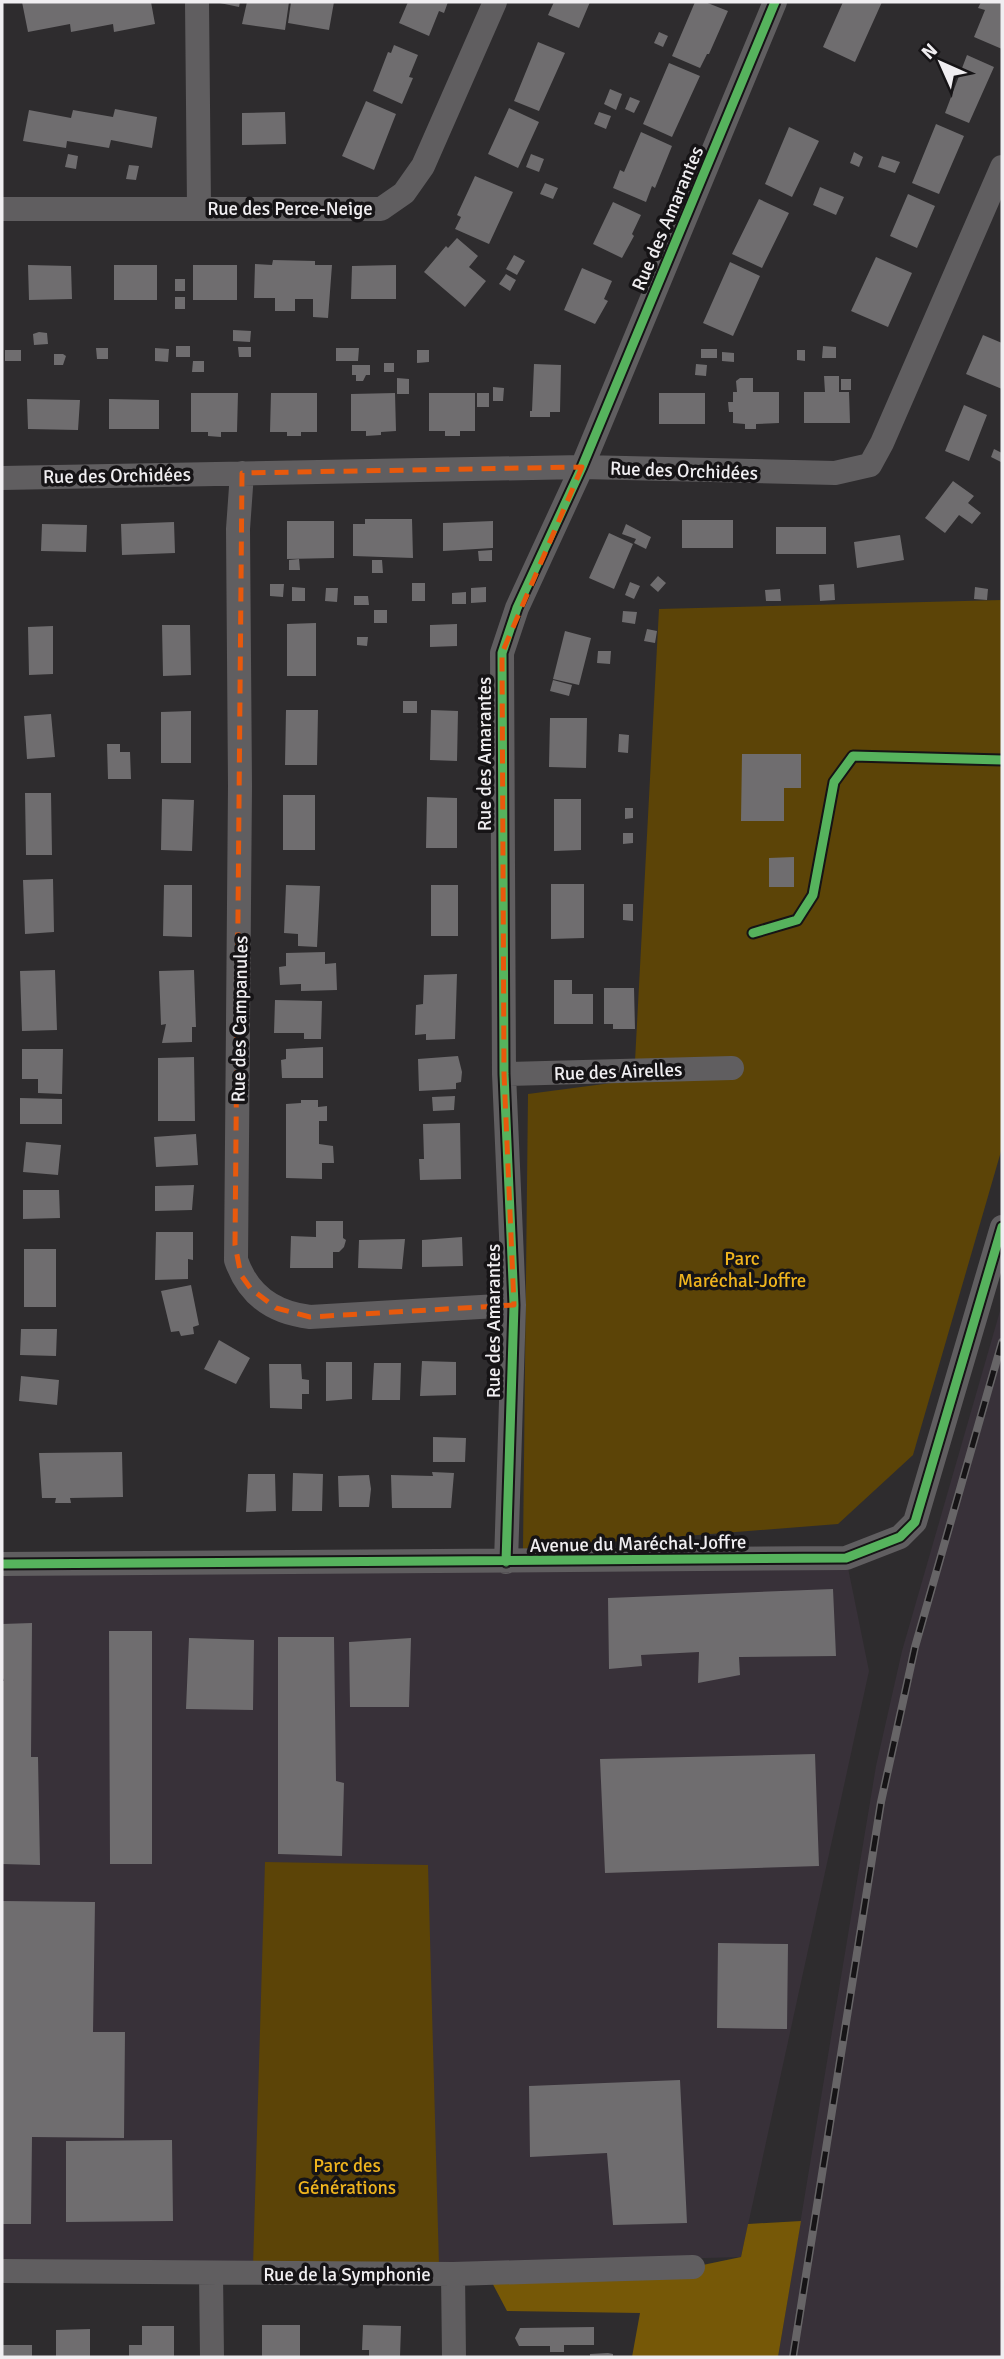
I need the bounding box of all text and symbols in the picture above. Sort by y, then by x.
north arrow [906,28,976,98]
text: N [917,39,943,65]
street label: Rue des Amarantes [627,143,709,294]
street label: Rue des Perce-Neige [207,197,373,221]
street label: Rue des Orchidées [610,456,758,486]
street label: Rue des Orchidées [43,463,191,489]
street label: Rue des Amarantes [473,677,497,831]
street label: Rue des Campanules [227,935,253,1103]
street label: Rue des Airelles [553,1058,683,1086]
street label: Rue des Amarantes [482,1244,506,1398]
park label: Parc Maréchal-Joffre [678,1247,806,1293]
street label: Avenue du Maréchal-Joffre [529,1530,747,1558]
park label: Parc des Générations [298,2154,396,2200]
street label: Rue de la Symphonie [263,2263,431,2287]

